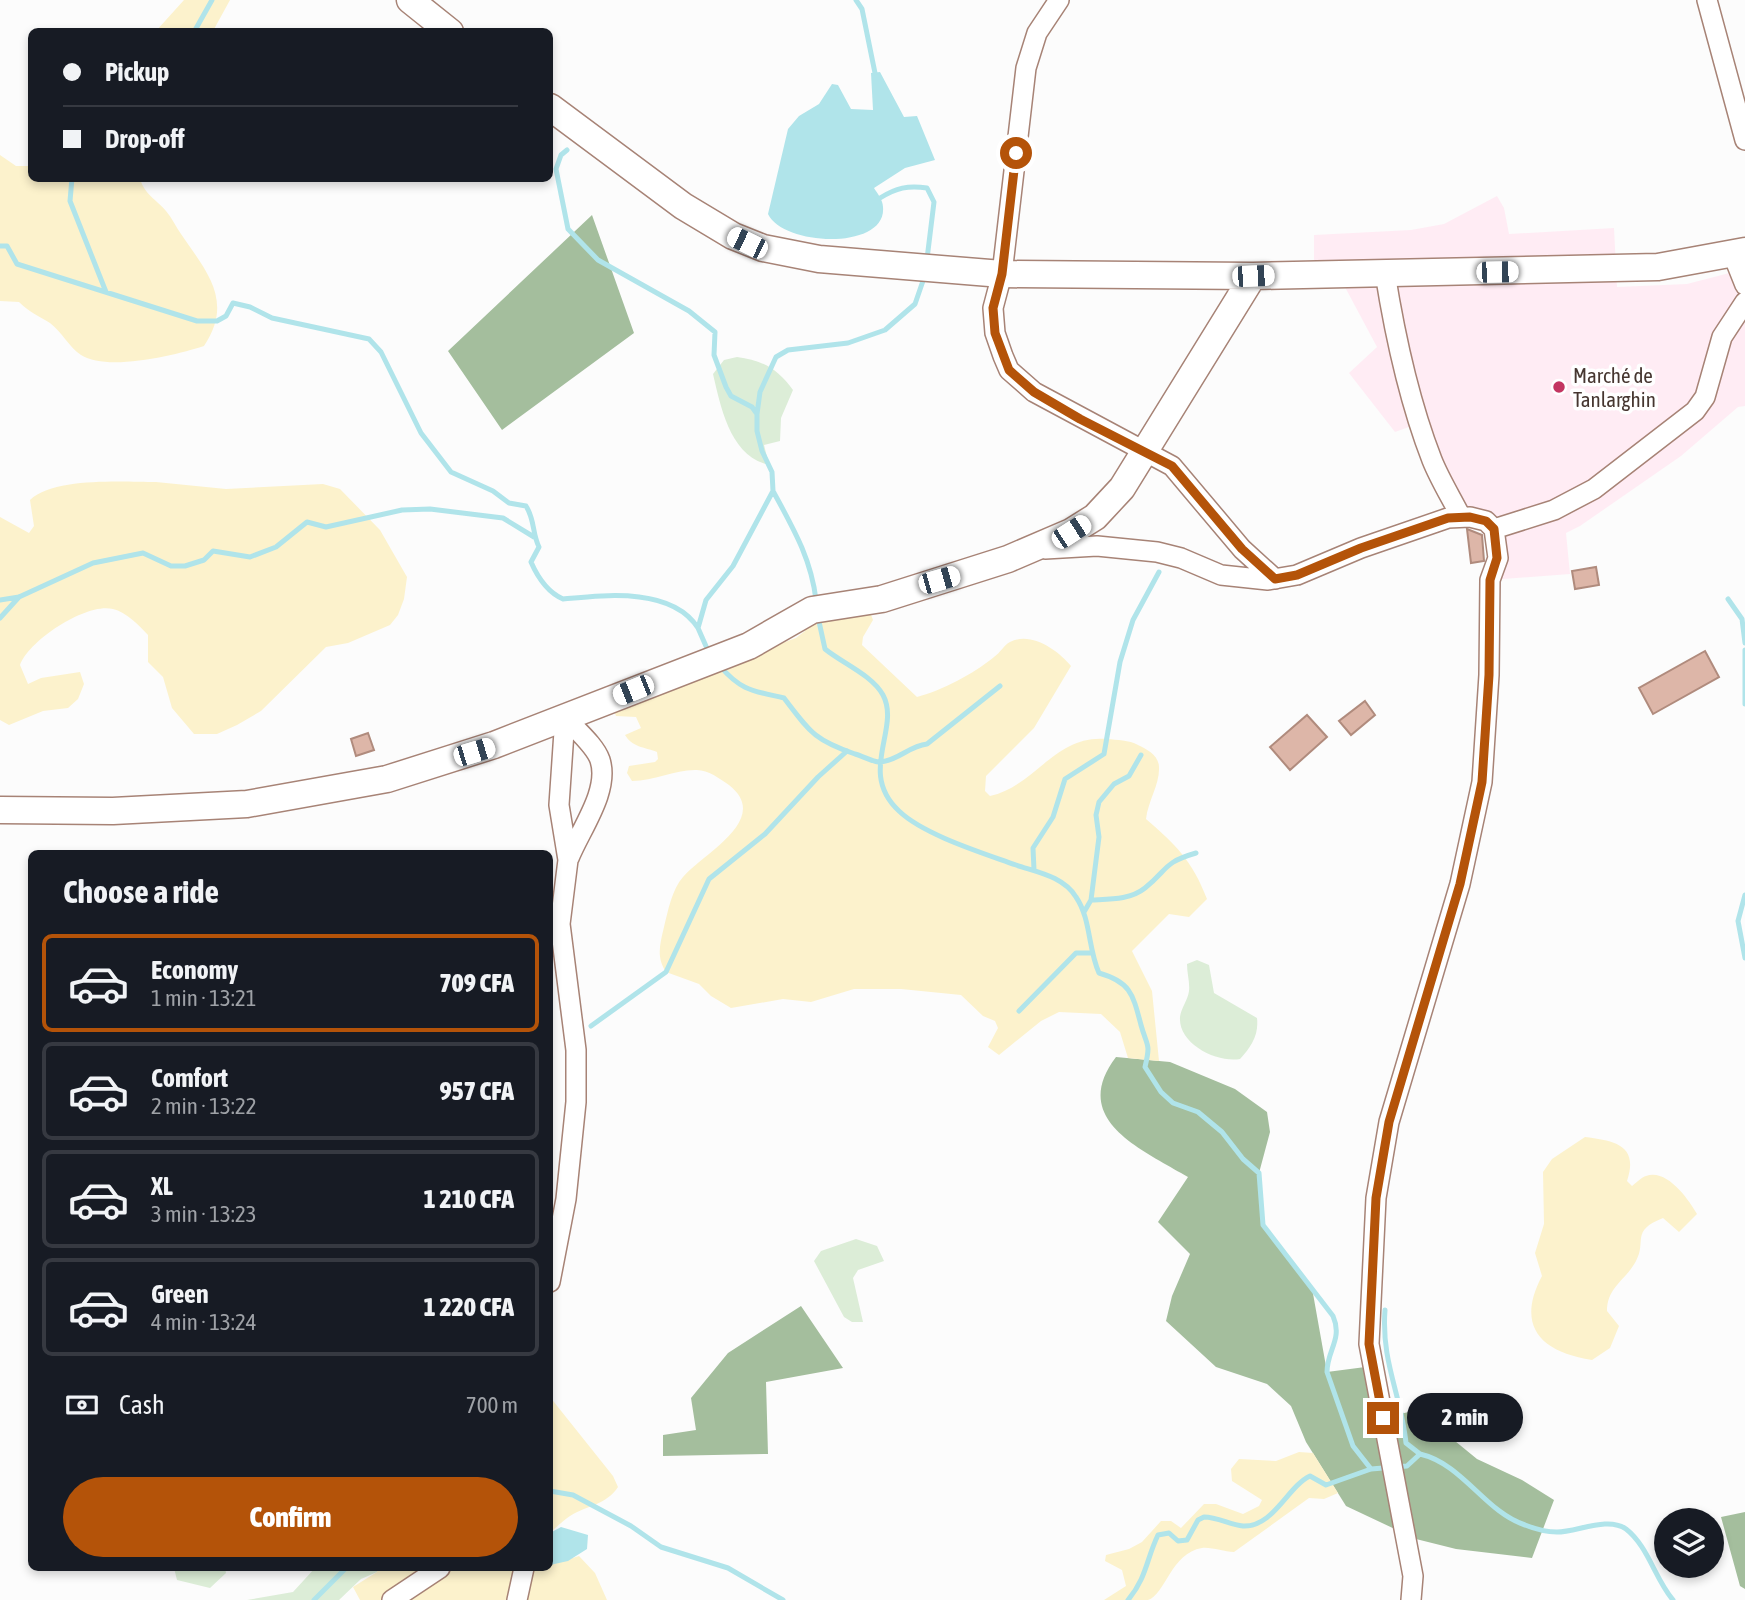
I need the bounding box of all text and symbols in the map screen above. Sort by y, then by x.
text: Pickup [105,57,169,87]
text: Drop-off [105,124,185,154]
route start [1000,137,1032,169]
car [724,224,771,262]
car [1476,261,1519,283]
car [1232,265,1275,287]
place label: Marché de Tanlarghin [1573,363,1656,411]
marker: Marché de Tanlarghin [1551,379,1567,395]
car [1048,512,1095,552]
car [916,564,963,596]
car [610,672,657,708]
car [451,736,498,768]
text: Choose a ride [63,873,219,910]
icon: car [67,952,130,1015]
text: Economy [151,955,238,985]
text: 709 CFA [439,968,514,998]
text: 1 min · 13:21 [151,985,257,1011]
icon: car [67,1060,130,1123]
text: Comfort [151,1063,228,1093]
text: 957 CFA [439,1076,514,1106]
text: 2 min · 13:22 [151,1093,257,1119]
icon: car [67,1168,130,1231]
text: XL [151,1171,173,1201]
text: 1 210 CFA [424,1184,514,1214]
text: 3 min · 13:23 [151,1201,257,1227]
icon: car [67,1276,130,1339]
text: Green [151,1279,209,1309]
text: 1 220 CFA [424,1292,514,1322]
text: 4 min · 13:24 [151,1309,257,1335]
icon: cash [63,1386,101,1424]
text: Cash [119,1390,165,1420]
text: 700 m [466,1392,518,1418]
callout: 2 min [1408,1394,1523,1442]
route end [1367,1402,1399,1434]
text: 2 min [1442,1404,1488,1430]
button: Confirm [63,1477,518,1557]
map controls [1654,1508,1724,1578]
button: layers [1654,1508,1724,1578]

